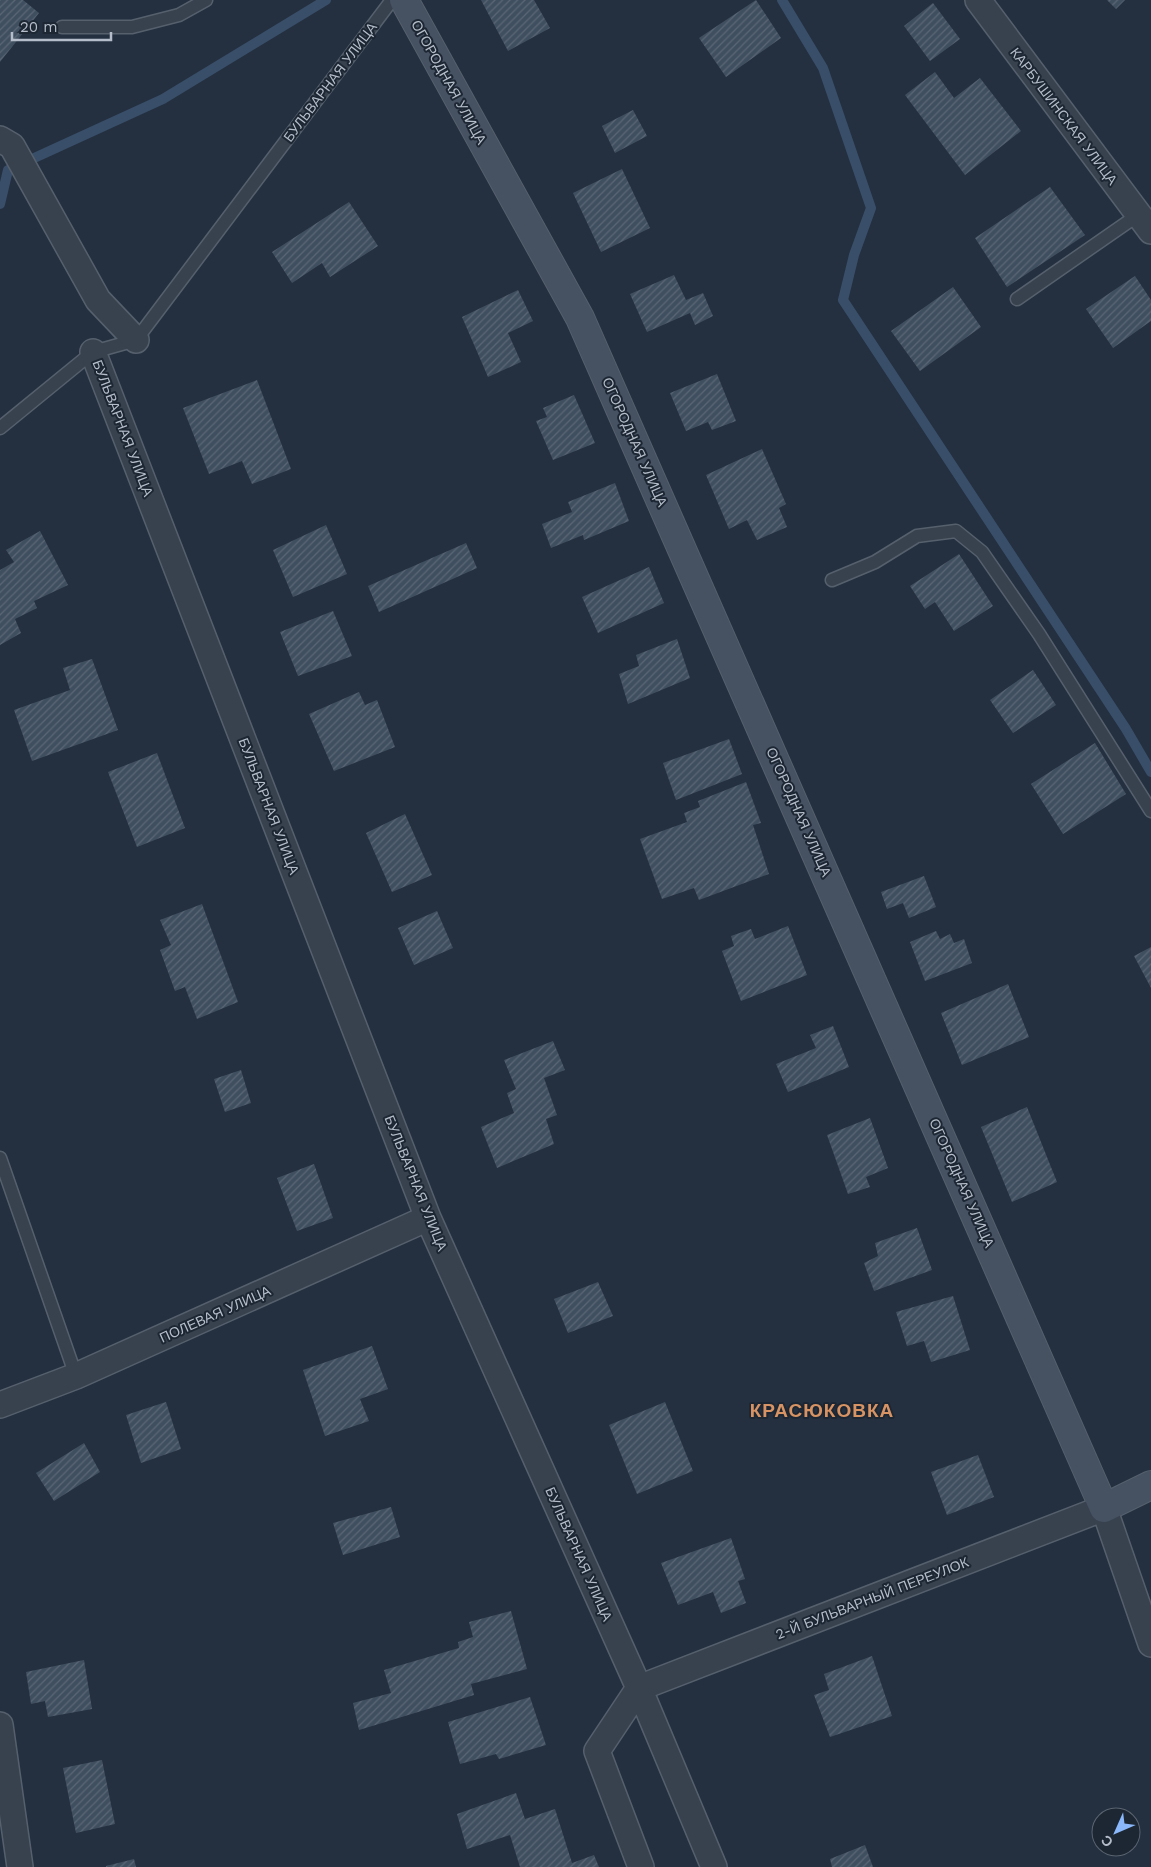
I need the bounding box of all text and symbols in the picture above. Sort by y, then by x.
scale bar [12,10,111,42]
street label: ОГОРОДНАЯ УЛИЦА [408,17,490,147]
text: 20 m [20,18,58,36]
street label: БУЛЬВАРНАЯ УЛИЦА [280,19,380,145]
street label: КАРБУШИНСКАЯ УЛИЦА [1007,44,1121,188]
street label: БУЛЬВАРНАЯ УЛИЦА [90,357,157,499]
street label: ОГОРОДНАЯ УЛИЦА [599,375,671,510]
street label: БУЛЬВАРНАЯ УЛИЦА [236,735,303,877]
street label: ОГОРОДНАЯ УЛИЦА [763,745,835,880]
street label: БУЛЬВАРНАЯ УЛИЦА [381,1113,451,1254]
street label: ОГОРОДНАЯ УЛИЦА [926,1116,998,1251]
street label: ПОЛЕВАЯ УЛИЦА [157,1282,274,1346]
district label: КРАСЮКОВКА [750,1399,894,1422]
street label: БУЛЬВАРНАЯ УЛИЦА [542,1485,616,1624]
street label: 2-Й БУЛЬВАРНЫЙ ПЕРЕУЛОК [773,1553,971,1642]
north arrow [1091,1807,1141,1857]
text: С [1098,1832,1116,1850]

